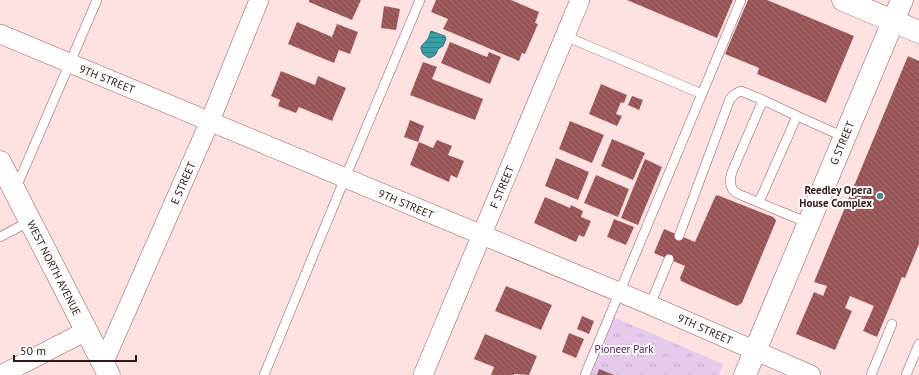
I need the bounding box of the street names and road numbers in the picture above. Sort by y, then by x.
street label: 9TH STREET [77,61,137,97]
street label: G STREET [827,119,857,167]
street label: E STREET [167,159,199,207]
street label: F STREET [487,164,517,210]
street label: 9TH STREET [376,186,436,222]
street label: WEST NORTH AVENUE [24,218,84,318]
street label: 9TH STREET [675,311,735,347]

